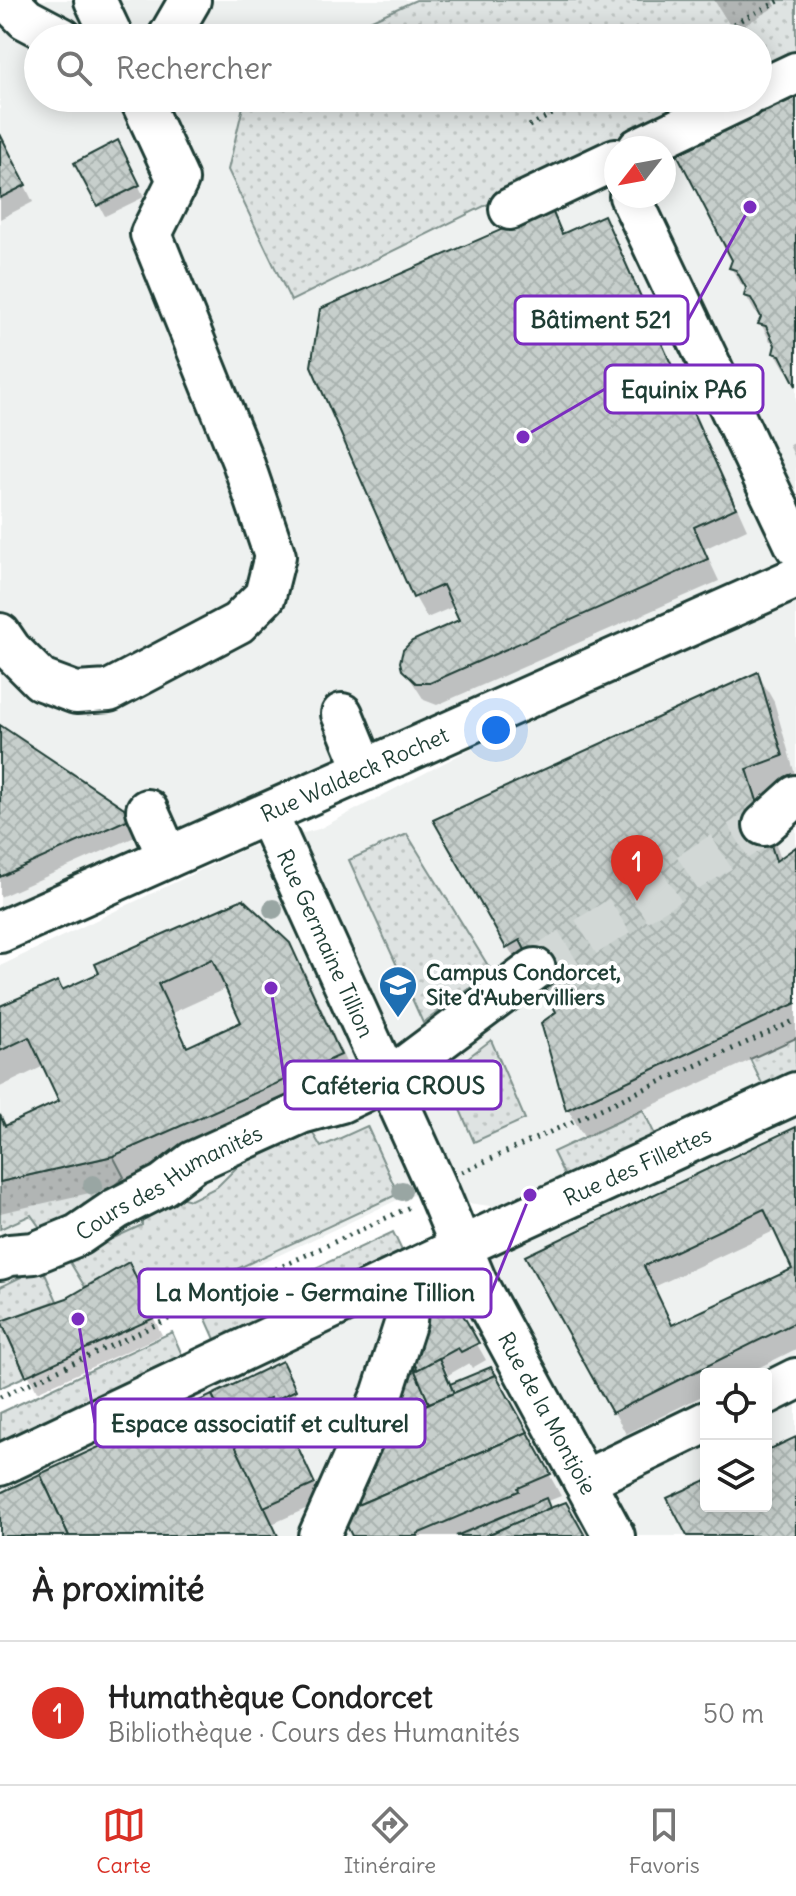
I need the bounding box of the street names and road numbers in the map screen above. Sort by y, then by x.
street label: Rue Waldeck Rochet [256,720,453,828]
street label: Rue Germaine Tillion [271,845,381,1042]
street label: Cours des Humanités [70,1118,267,1246]
street label: Rue des Fillettes [559,1120,716,1212]
street label: Rue de la Montjoie [492,1327,603,1499]

